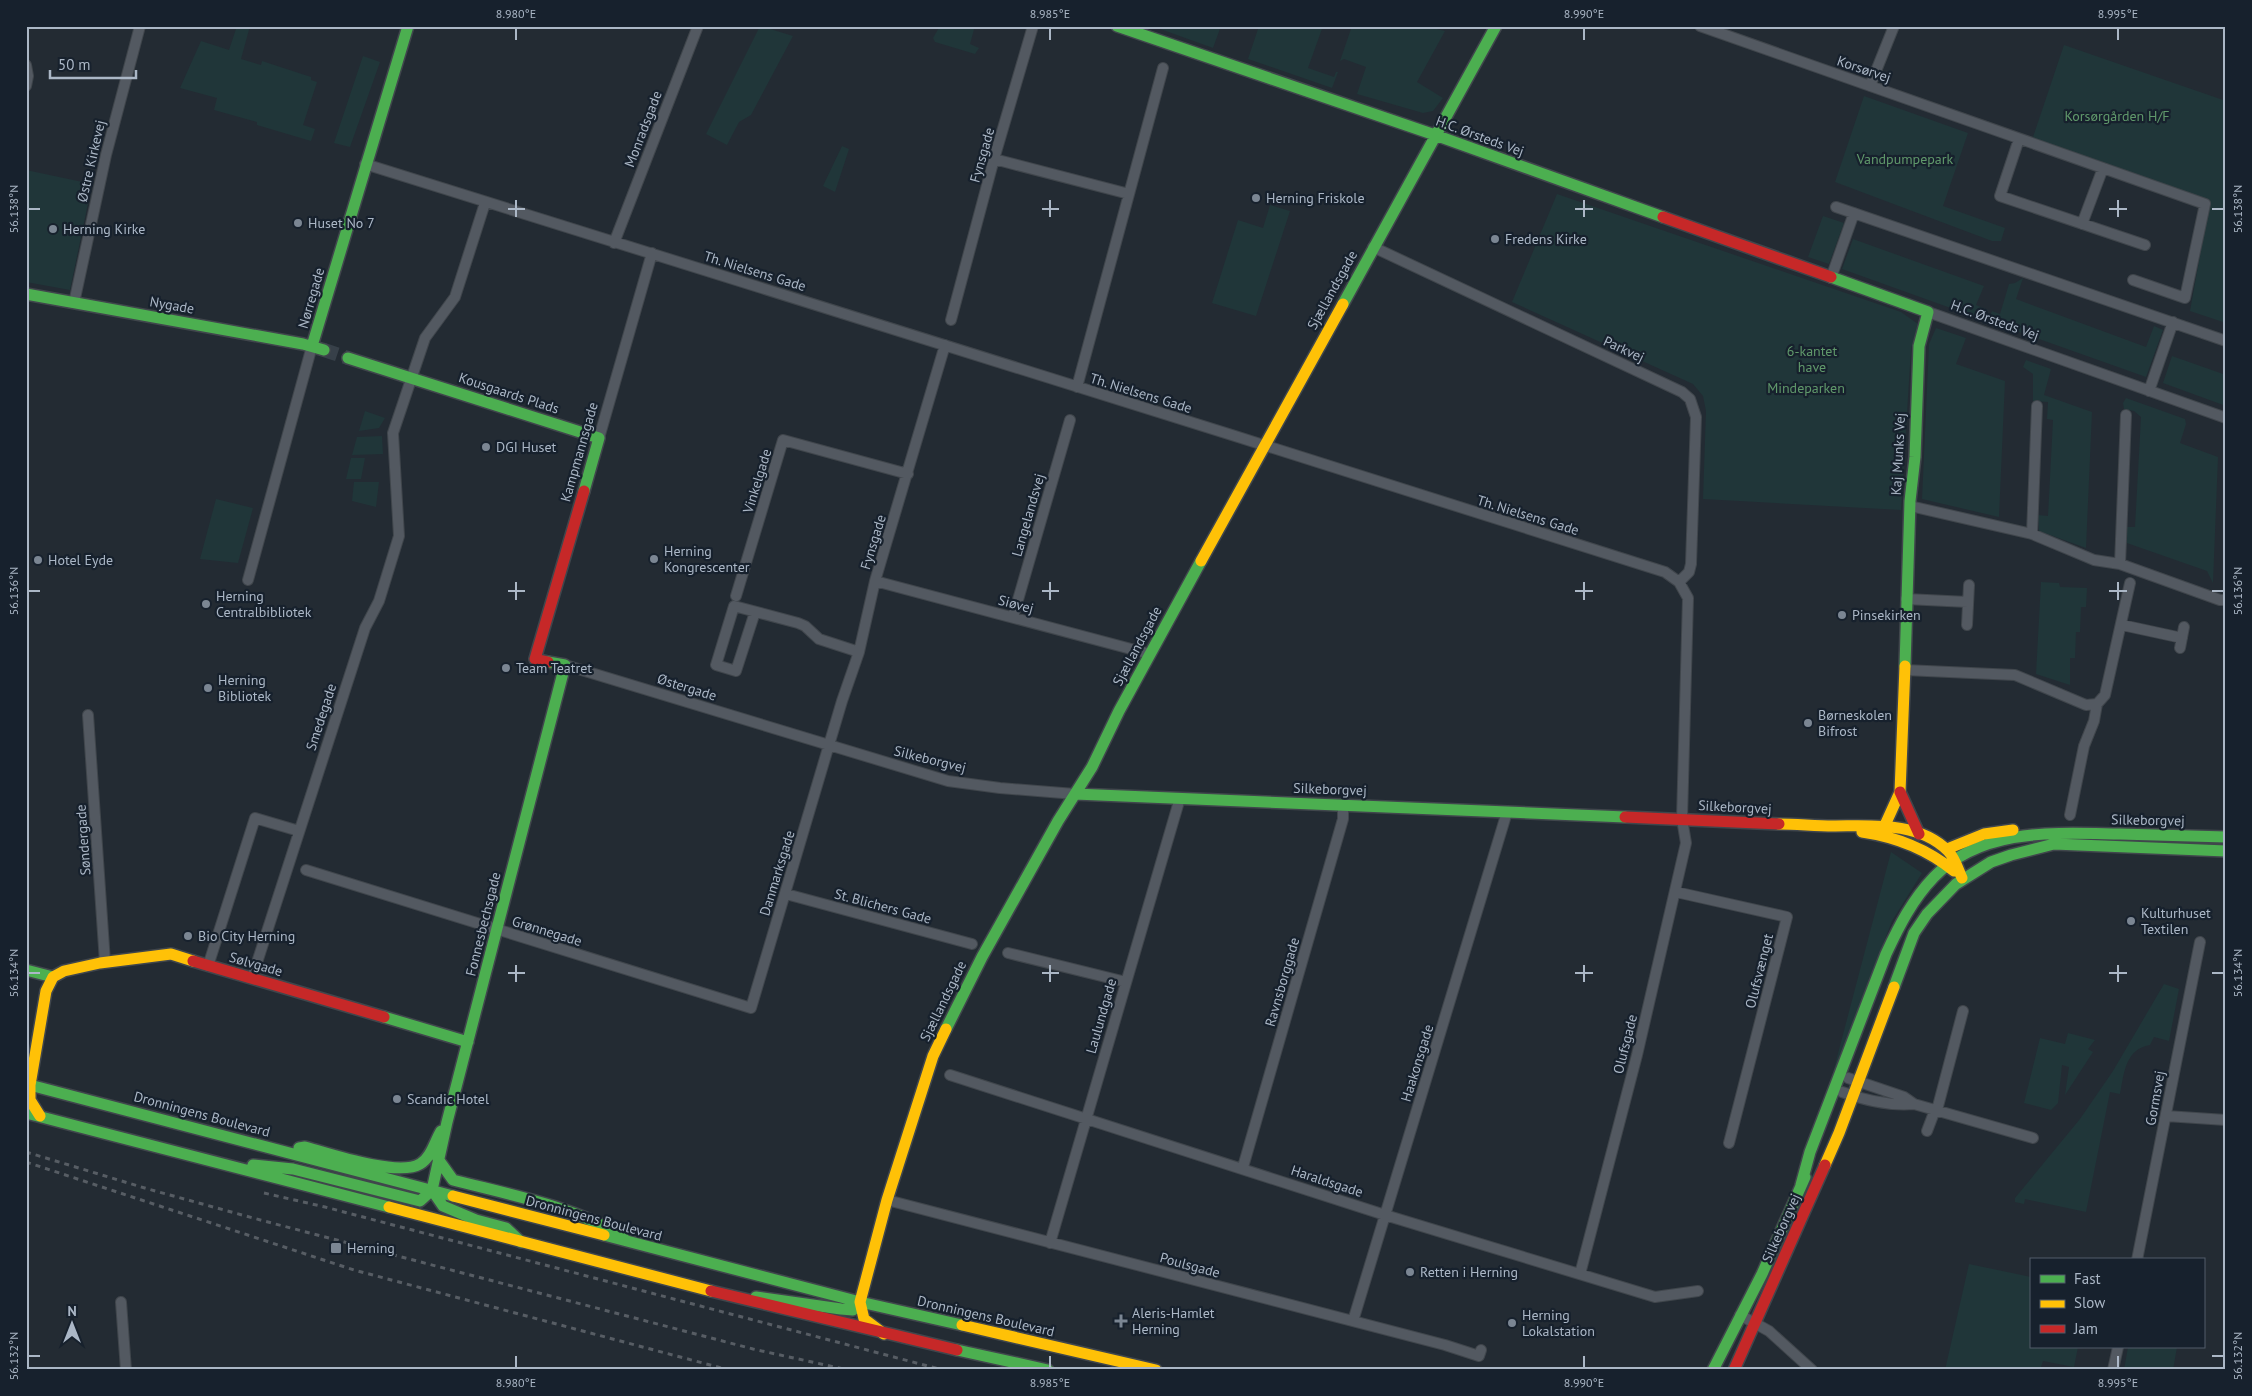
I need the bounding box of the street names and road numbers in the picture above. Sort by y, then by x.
street label: Korsørvej [1835,51,1893,87]
street label: Monradsgade [620,88,666,170]
street label: H.C. Ørsteds Vej [1433,112,1527,160]
street label: Østre Kirkevej [73,118,109,204]
street label: Fynsgade [966,125,998,185]
street label: Th. Nielsens Gade [702,247,808,295]
street label: Sjællandsgade [1303,247,1361,333]
street label: Nørregade [294,265,328,331]
street label: Nygade [148,292,196,318]
street label: H.C. Ørsteds Vej [1948,296,2042,344]
street label: Parkvej [1601,332,1647,366]
street label: Kousgaards Plads [457,368,562,418]
street label: Th. Nielsens Gade [1088,369,1194,417]
street label: Kampmannsgade [556,400,602,504]
street label: Kaj Munks Vej [1887,412,1909,496]
street label: Vinkelgade [738,447,775,516]
street label: Langelandsvej [1008,471,1048,559]
street label: Th. Nielsens Gade [1475,491,1581,539]
street label: Fynsgade [856,512,890,572]
street label: Siøvej [996,591,1036,617]
street label: Sjællandsgade [1108,603,1166,689]
street label: Østergade [655,669,719,705]
street label: Smedegade [302,681,340,753]
street label: Silkeborgvej [892,741,968,777]
street label: Silkeborgvej [1293,779,1367,799]
street label: Silkeborgvej [1698,796,1772,818]
street label: Søndergade [72,804,94,876]
street label: Silkeborgvej [2111,810,2185,830]
street label: Danmarksgade [755,828,799,918]
street label: Fonnesbechsgade [461,870,505,978]
street label: St. Blichers Gade [833,884,933,928]
street label: Grønnegade [510,912,584,950]
street label: Olufsvænget [1741,931,1777,1010]
street label: Ravnsborggade [1261,935,1303,1029]
street label: Sølvgade [227,948,285,980]
street label: Sjællandsgade [916,958,970,1044]
street label: Laulundgade [1082,976,1120,1056]
street label: Olufsgade [1609,1012,1641,1076]
street label: Haakonsgade [1397,1022,1437,1104]
street label: Gormsvej [2141,1069,2169,1127]
street label: Dronningens Boulevard [132,1087,272,1141]
street label: Haraldsgade [1289,1161,1365,1201]
street label: Dronningens Boulevard [524,1191,664,1245]
street label: Silkeborgvej [1758,1191,1804,1265]
street label: Poulsgade [1158,1248,1222,1282]
street label: Dronningens Boulevard [916,1291,1056,1341]

